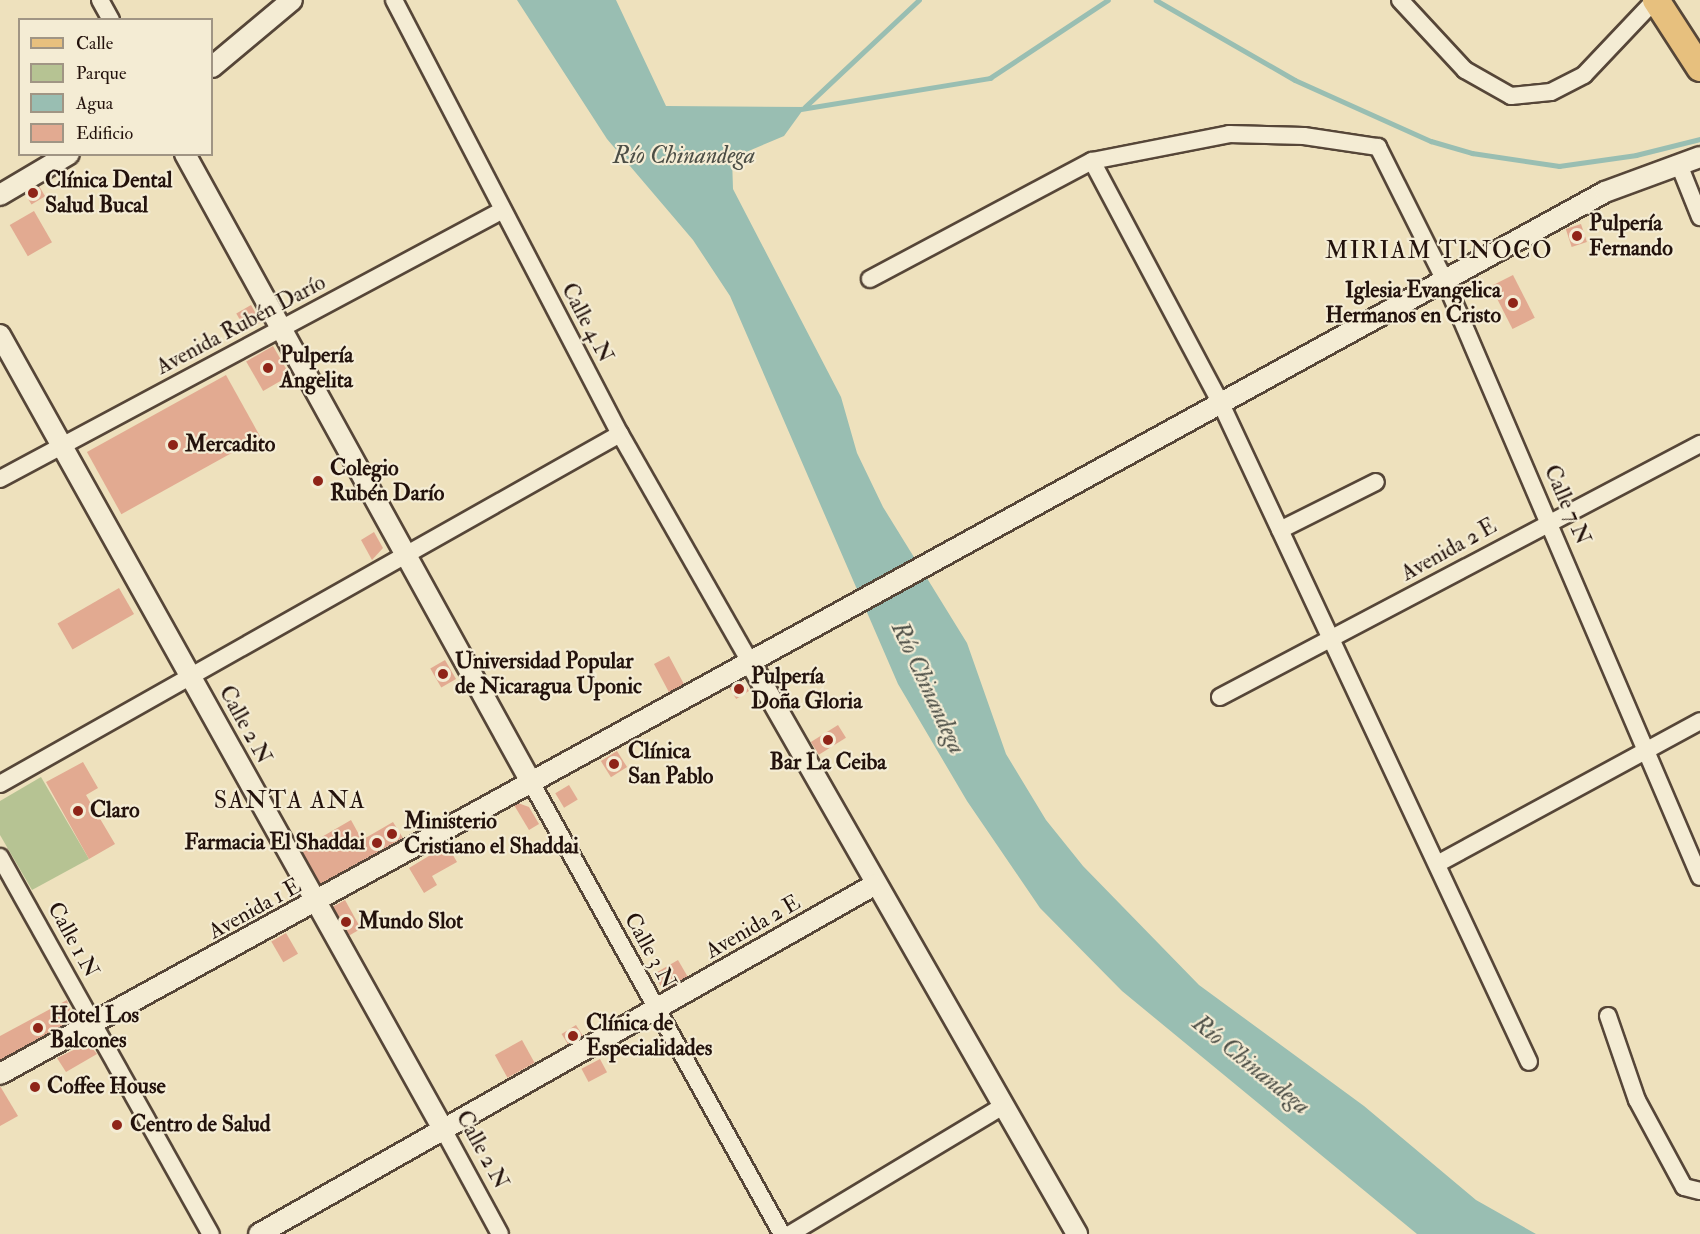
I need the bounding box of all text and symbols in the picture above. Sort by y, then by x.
legend [18,18,213,156]
text: Calle [76,32,113,55]
text: Parque [76,62,126,85]
text: Agua [76,92,113,115]
text: Edificio [76,122,133,145]
water label: Río Chinandega [613,142,755,170]
place label: Clínica Dental Salud Bucal [45,167,172,218]
marker: Clínica Dental Salud Bucal [26,186,40,200]
place label: Pulpería Fernando [1589,210,1673,262]
marker: Pulpería Fernando [1570,229,1584,243]
district label: MIRIAM TINOCO [1325,237,1553,265]
street label: Avenida Rubén Darío [152,269,330,381]
place label: Iglesia Evangelica Hermanos en Cristo [1325,277,1501,328]
street label: Calle 4 N [555,279,619,367]
marker: Iglesia Evangelica Hermanos en Cristo [1506,296,1520,310]
place label: Pulpería Angelita [280,342,353,394]
marker: Pulpería Angelita [261,361,275,375]
place label: Mercadito [185,432,275,458]
marker: Mercadito [166,438,180,452]
place label: Colegio Rubén Darío [330,455,444,506]
street label: Calle 7 N [1538,461,1596,549]
marker: Colegio Rubén Darío [311,474,325,488]
street label: Avenida 2 E [1397,513,1501,587]
water label: Río Chinandega [885,617,971,759]
place label: Universidad Popular de Nicaragua Uponic [455,648,642,700]
place label: Pulpería Doña Gloria [751,663,862,714]
marker: Universidad Popular de Nicaragua Uponic [436,667,450,681]
street label: Calle 2 N [213,681,277,769]
marker: Pulpería Doña Gloria [732,682,746,696]
marker: Bar La Ceiba [821,733,835,747]
place label: Clínica San Pablo [628,738,713,790]
place label: Bar La Ceiba [770,750,886,776]
marker: Clínica San Pablo [605,755,623,773]
district label: SANTA ANA [214,787,366,815]
place label: Claro [90,798,140,824]
marker: Claro [71,804,85,818]
place label: Ministerio Cristiano el Shaddai [404,808,579,860]
marker: Ministerio Cristiano el Shaddai [385,827,399,841]
place label: Farmacia El Shaddai [185,830,365,856]
marker: Farmacia El Shaddai [370,836,384,850]
street label: Avenida 1 E [204,873,306,945]
street label: Avenida 2 E [701,889,805,965]
street label: Calle 1 N [42,898,104,982]
street label: Calle 3 N [618,908,682,994]
place label: Mundo Slot [358,909,463,935]
marker: Mundo Slot [339,915,353,929]
place label: Hotel Los Balcones [50,1002,139,1054]
water label: Río Chinandega [1187,1009,1315,1121]
place label: Clínica de Especialidades [586,1010,712,1062]
marker: Hotel Los Balcones [31,1021,45,1035]
marker: Clínica de Especialidades [564,1027,582,1045]
place label: Coffee House [47,1074,166,1100]
marker: Coffee House [28,1080,42,1094]
street label: Calle 2 N [450,1106,514,1194]
place label: Centro de Salud [130,1112,271,1138]
marker: Centro de Salud [108,1116,126,1134]

